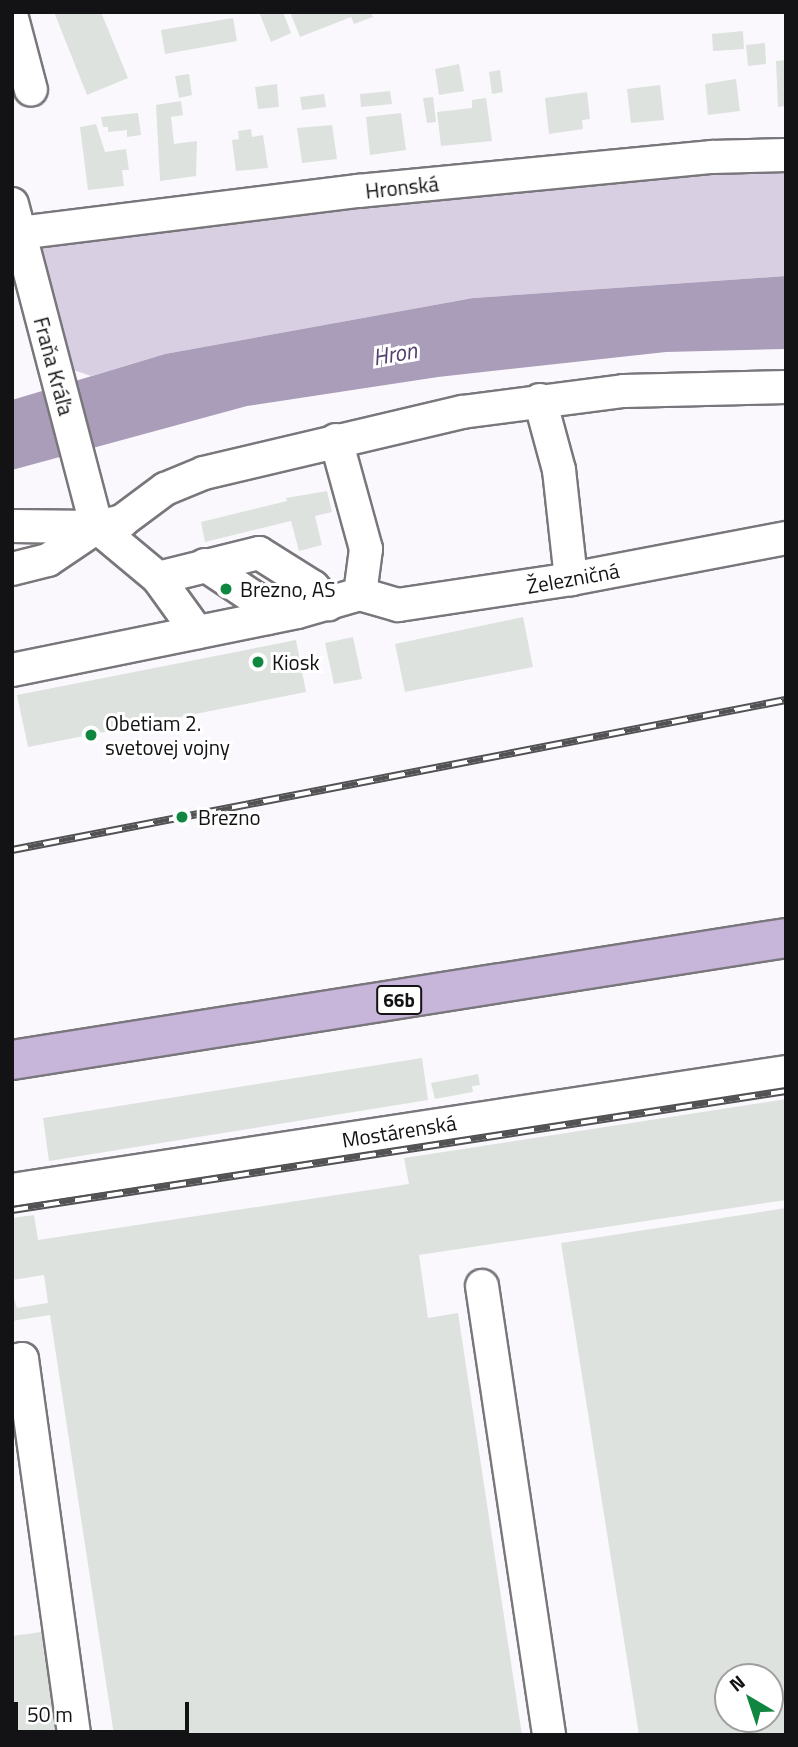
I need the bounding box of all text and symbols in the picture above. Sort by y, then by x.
street label: Hronská [364,171,440,203]
street label: Fraňa Kráľa [29,314,79,418]
water label: Hron [371,337,419,371]
street label: Železničná [525,557,621,599]
place label: Brezno, AS [240,576,336,602]
marker: Brezno, AS [218,581,234,597]
place label: Kiosk [272,649,319,675]
marker: Kiosk [250,654,266,670]
place label: Obetiam 2. svetovej vojny [105,710,230,760]
marker: Obetiam 2. svetovej vojny [83,727,99,743]
place label: Brezno [198,804,261,830]
marker: Brezno [172,807,192,827]
road number: 66b [374,984,424,1016]
street label: Mostárenská [340,1110,458,1152]
north arrow [714,1663,784,1733]
text: N [722,1667,751,1698]
scale bar [18,1688,192,1732]
text: 50 m [27,1698,73,1730]

